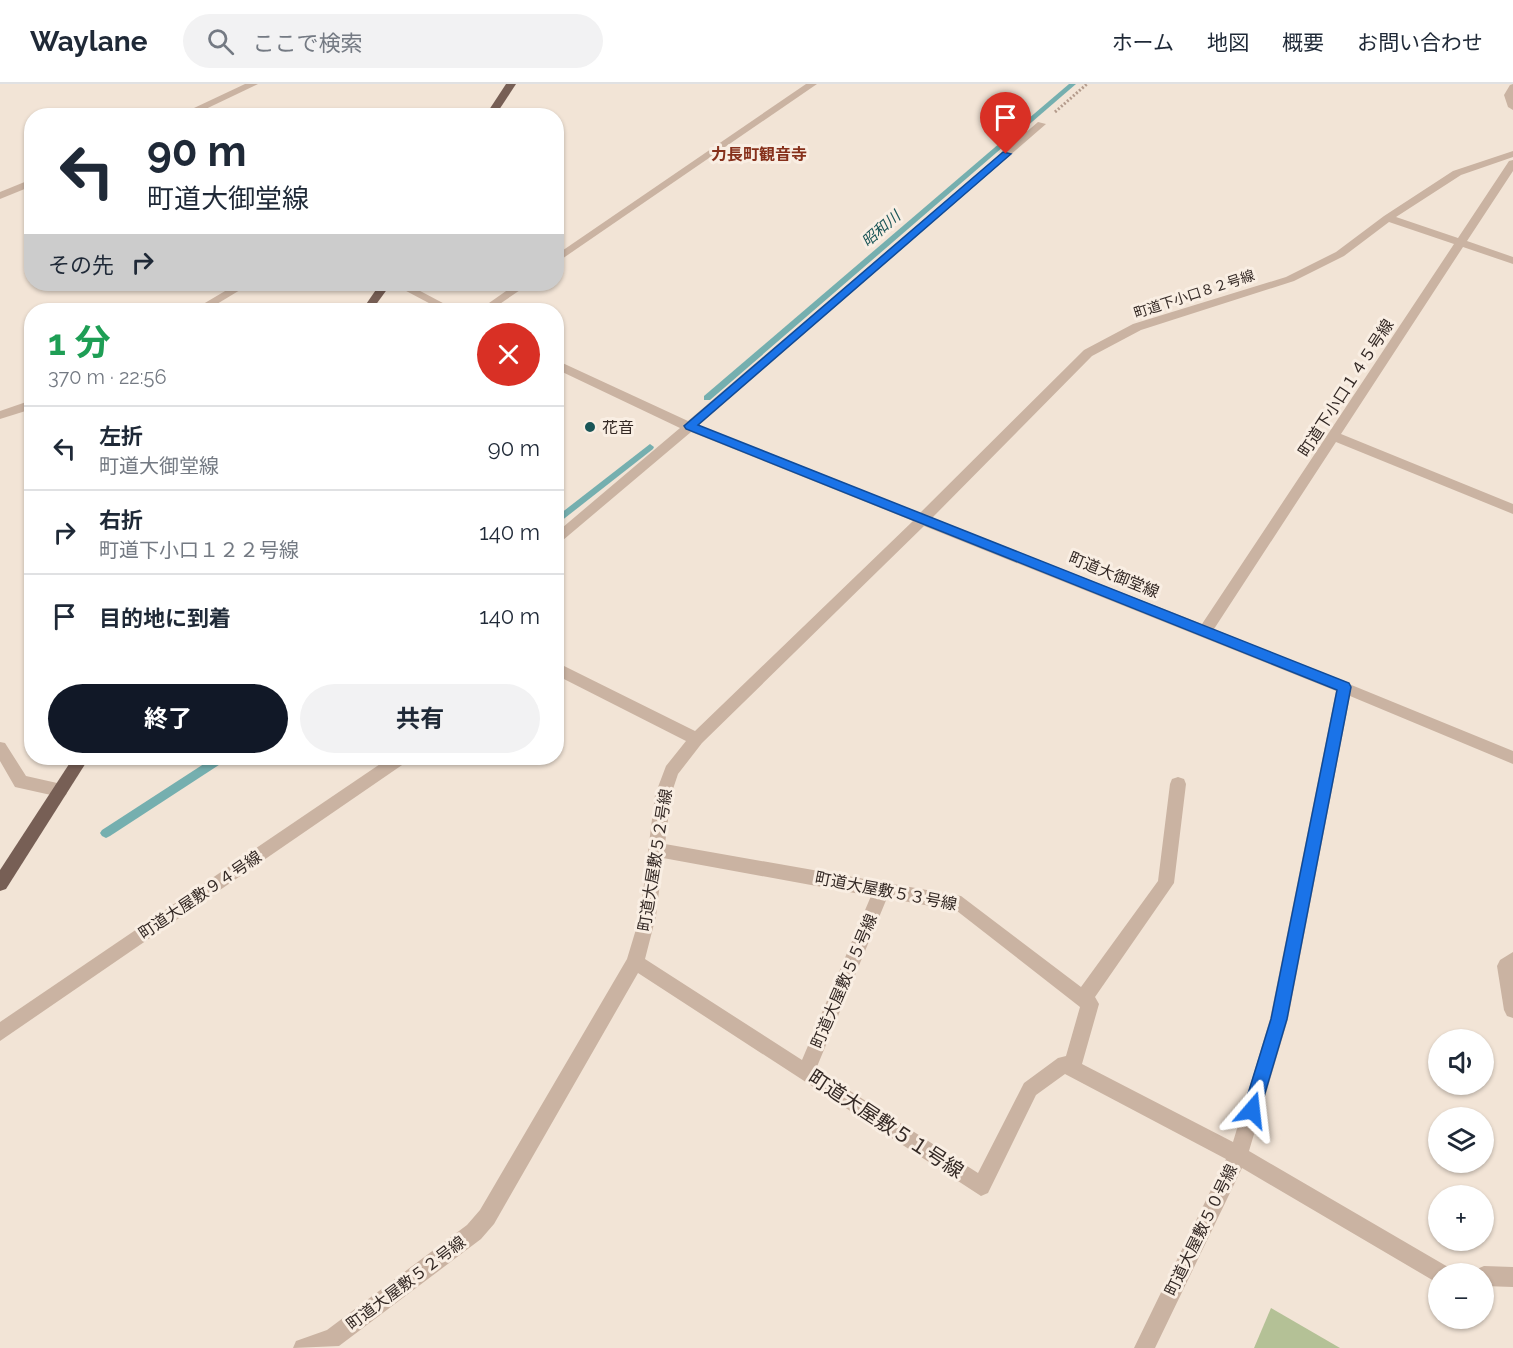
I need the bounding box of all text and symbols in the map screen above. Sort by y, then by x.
search box [183,14,603,68]
text: Waylane [30,25,147,58]
icon: search [204,25,237,58]
text: ここで検索 [252,30,362,56]
text: ホーム [1112,30,1174,55]
text: 地図 [1207,30,1249,55]
text: 概要 [1282,30,1324,55]
text: お問い合わせ [1357,30,1483,55]
pin [980,92,1031,154]
icon: arrive [989,101,1022,134]
text: 90 m [147,127,247,176]
icon: left [48,132,126,210]
district label: 力長町観音寺 [711,145,807,164]
text: 町道大御堂線 [147,183,309,214]
water label: 昭和川 [858,206,905,251]
icon: right [126,246,159,279]
text: その先 [48,252,114,278]
street label: 町道下小口８２号線 [1132,267,1256,321]
street label: 町道下小口１４５号線 [1294,316,1398,460]
text: 1 分 [48,321,110,363]
button: close [477,323,540,386]
text: 370 m · 22:56 [48,365,166,389]
place label: 花音 [602,418,634,437]
marker: 花音 [583,420,597,434]
text: 左折 [99,423,143,449]
icon: left [48,432,81,465]
text: 90 m [488,435,540,461]
text: 町道大御堂線 [99,454,219,478]
text: 右折 [99,507,143,533]
icon: right [48,516,81,549]
text: 140 m [479,519,540,545]
text: 町道下小口１２２号線 [99,538,299,562]
street label: 町道大御堂線 [1066,548,1162,602]
icon: arrive [48,600,81,633]
text: 140 m [479,603,540,629]
text: 目的地に到着 [99,605,231,631]
button: 終了 [48,684,288,753]
button: 共有 [300,684,540,753]
street label: 町道大屋敷５２号線 [634,787,676,933]
street label: 町道大屋敷９４号線 [135,847,265,943]
street label: 町道大屋敷５３号線 [814,868,958,914]
street label: 町道大屋敷５５号線 [807,911,881,1051]
map controls [1428,1029,1494,1329]
button: sound [1428,1029,1494,1095]
street label: 町道大屋敷５１号線 [804,1065,968,1183]
position arrow [1220,1078,1284,1142]
button: layers [1428,1107,1494,1173]
street label: 町道大屋敷５０号線 [1161,1161,1241,1299]
button: + [1428,1185,1494,1251]
street label: 町道大屋敷５２号線 [343,1232,469,1334]
button: − [1428,1263,1494,1329]

